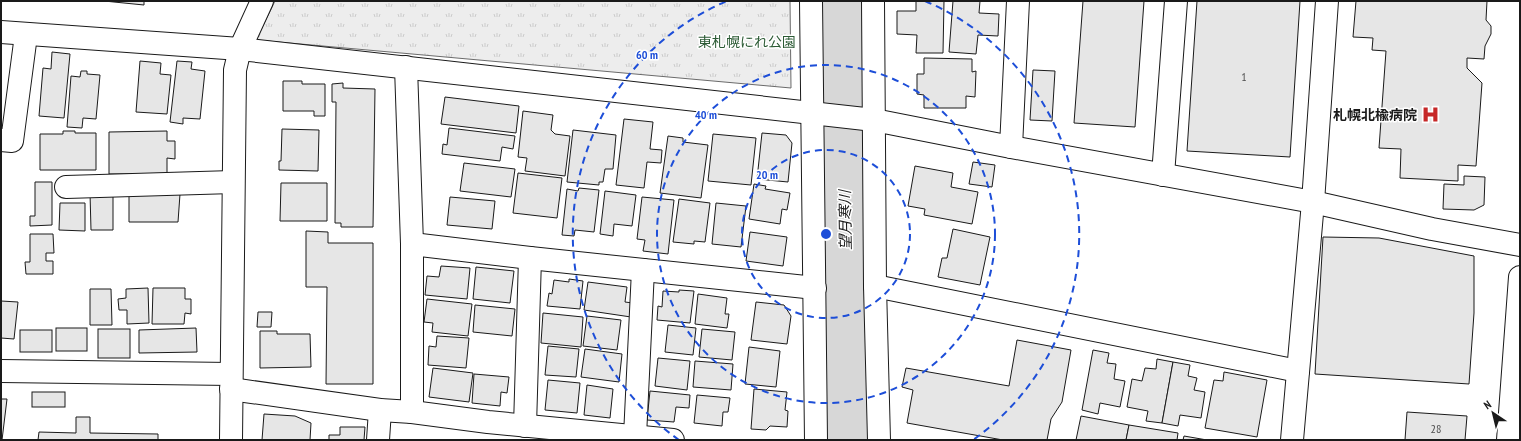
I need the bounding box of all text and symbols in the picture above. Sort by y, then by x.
park label: 東札幌にれ公園 [698,33,796,51]
text: 60 m [636,47,658,62]
house number: 1 [1241,69,1247,84]
hospital icon: 札幌北楡病院 [1420,105,1440,125]
place label: 札幌北楡病院 [1333,106,1417,124]
text: 40 m [695,107,717,122]
text: 20 m [756,167,778,182]
water label: 望月寒川 [835,188,855,250]
centre of rings [819,227,833,241]
north arrow [1473,393,1513,433]
text: N [1481,397,1494,412]
house number: 28 [1431,421,1441,436]

